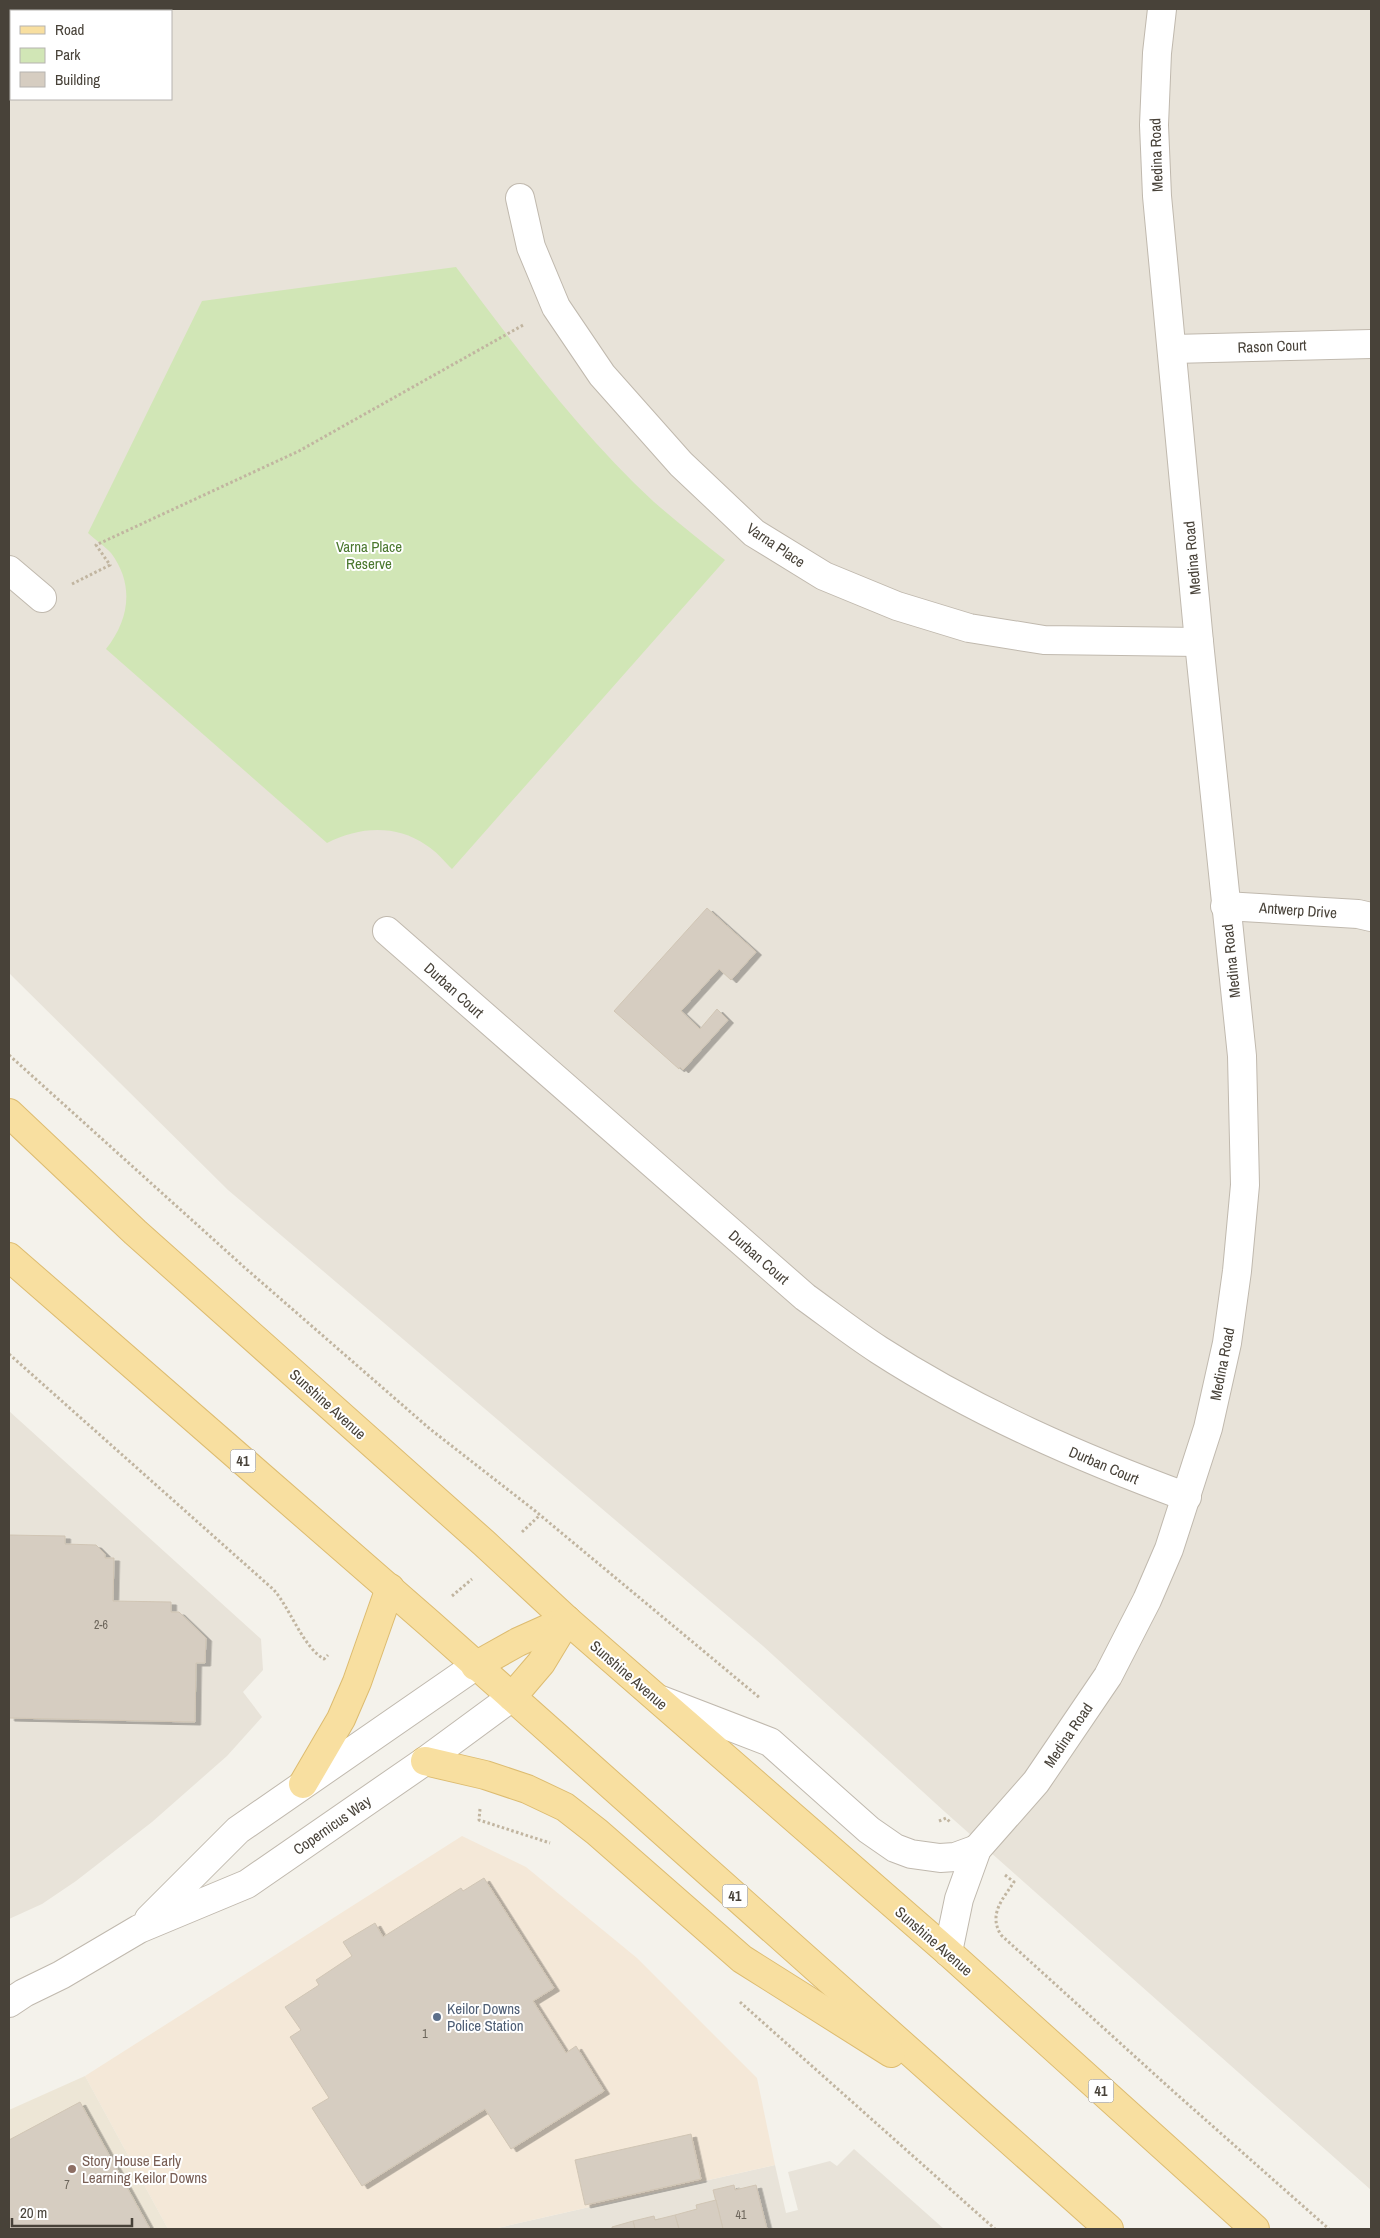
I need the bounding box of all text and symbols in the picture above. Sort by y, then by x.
legend [10,10,172,100]
text: Road [55,19,84,40]
text: Park [55,44,81,65]
text: Building [55,69,100,90]
street label: Medina Road [1144,118,1168,192]
street label: Rason Court [1237,334,1307,358]
street label: Varna Place [743,518,809,572]
street label: Medina Road [1178,520,1206,596]
park label: Varna Place Reserve [336,536,402,574]
street label: Antwerp Drive [1257,897,1338,923]
street label: Medina Road [1217,923,1245,999]
street label: Durban Court [420,957,489,1023]
street label: Durban Court [724,1225,794,1290]
street label: Medina Road [1205,1326,1239,1402]
street label: Sunshine Avenue [285,1364,371,1444]
street label: Durban Court [1066,1441,1143,1489]
road number: 41 [230,1450,256,1472]
house number: 2-6 [94,1617,108,1633]
street label: Sunshine Avenue [586,1636,672,1715]
street label: Medina Road [1039,1699,1097,1771]
street label: Copernicus Way [289,1790,376,1860]
road number: 41 [722,1884,748,1908]
street label: Sunshine Avenue [891,1902,977,1981]
place label: Keilor Downs Police Station [447,1998,524,2036]
marker: Keilor Downs Police Station [431,2011,443,2023]
house number: 1 [422,2026,428,2042]
road number: 41 [1088,2080,1114,2102]
place label: Story House Early Learning Keilor Downs [82,2150,207,2188]
marker: Story House Early Learning Keilor Downs [66,2163,78,2175]
house number: 7 [64,2177,70,2193]
scale bar [12,2196,132,2228]
text: 20 m [20,2202,47,2223]
house number: 41 [736,2207,747,2223]

